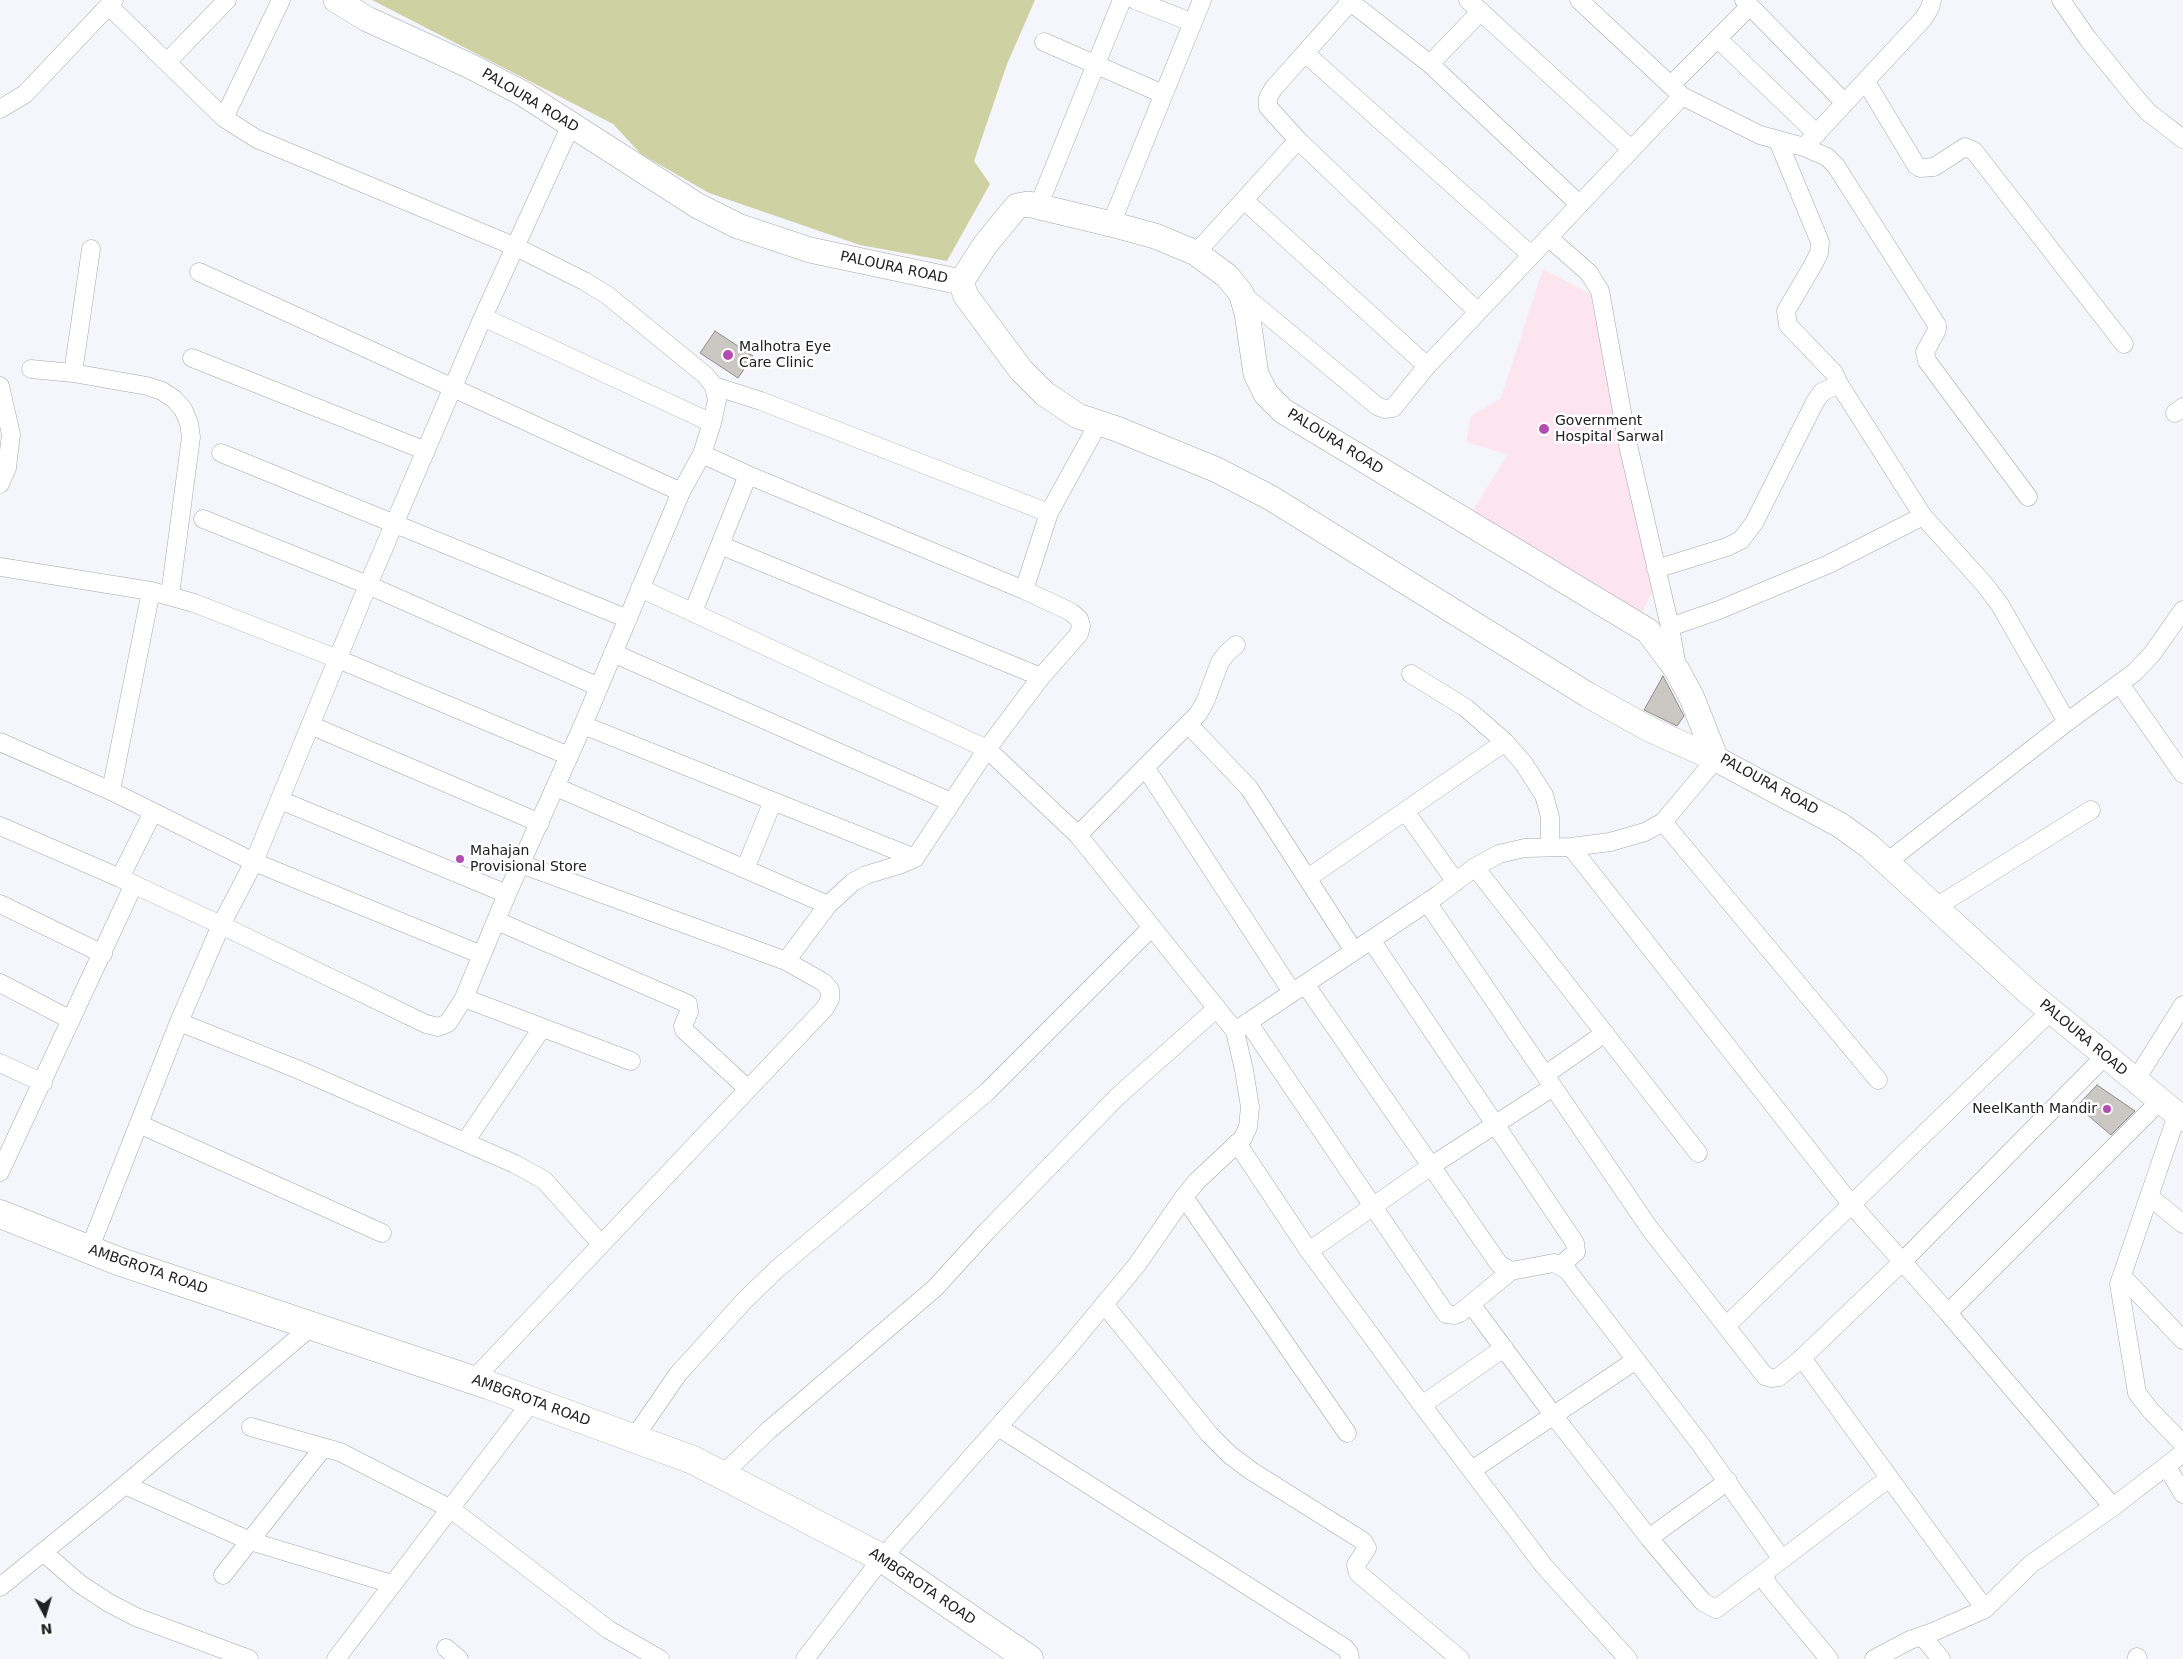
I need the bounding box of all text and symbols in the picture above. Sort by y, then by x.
street label: PALOURA ROAD [479,66,581,136]
street label: PALOURA ROAD [839,248,949,288]
place label: Malhotra Eye Care Clinic [739,339,831,372]
marker: Malhotra Eye Care Clinic [721,348,735,362]
street label: PALOURA ROAD [1284,406,1386,478]
place label: Government Hospital Sarwal [1555,413,1664,446]
marker: Government Hospital Sarwal [1537,422,1551,436]
street label: PALOURA ROAD [1717,751,1821,819]
place label: Mahajan Provisional Store [470,843,587,876]
marker: Mahajan Provisional Store [454,853,466,865]
street label: PALOURA ROAD [2036,996,2130,1080]
place label: NeelKanth Mandir [1972,1101,2097,1117]
marker: NeelKanth Mandir [2101,1103,2113,1115]
street label: AMBGROTA ROAD [86,1242,210,1298]
street label: AMBGROTA ROAD [469,1372,593,1430]
street label: AMBGROTA ROAD [866,1545,978,1629]
north arrow [20,1589,70,1639]
text: N [40,1620,53,1637]

